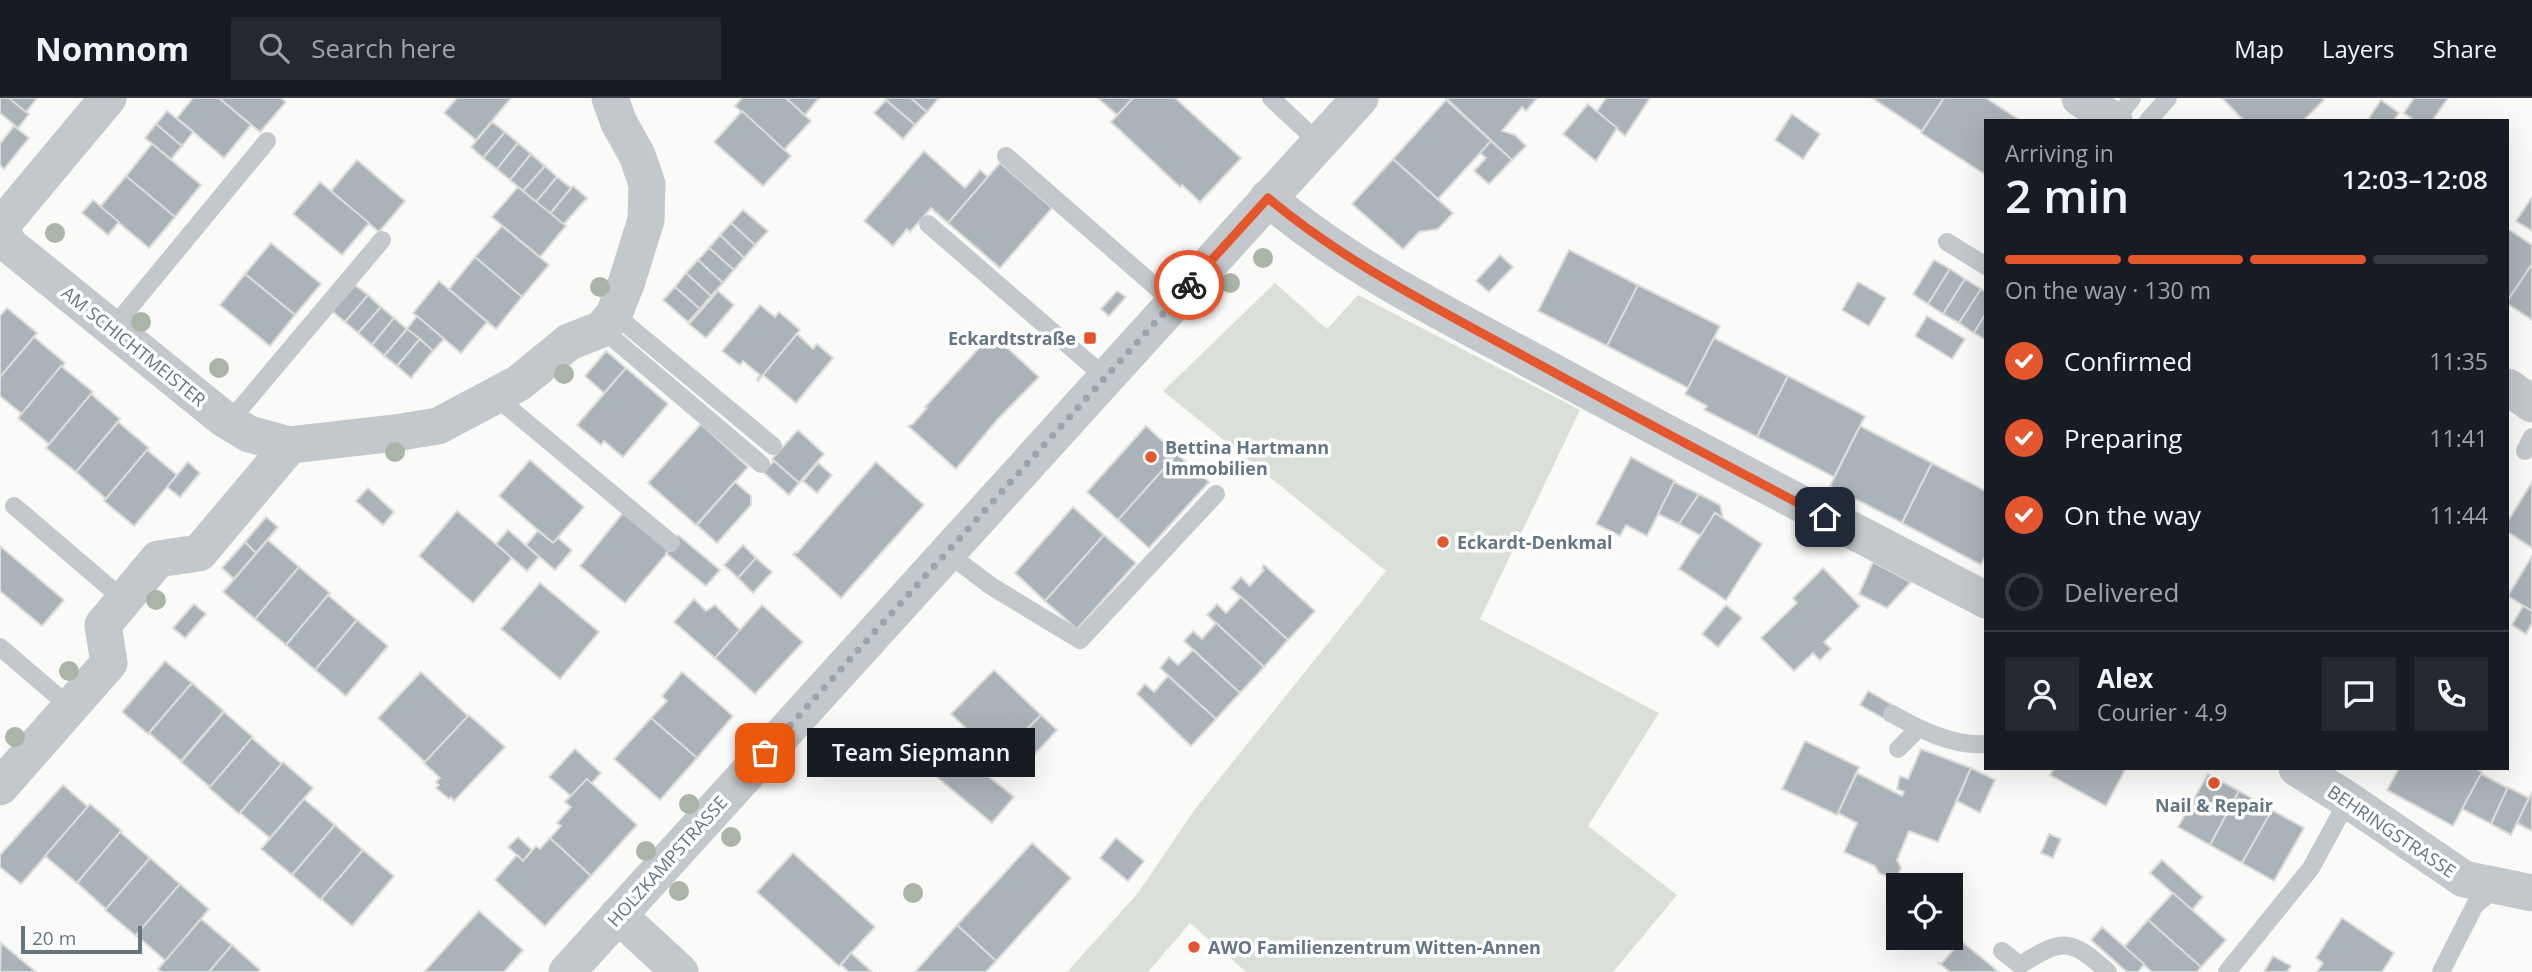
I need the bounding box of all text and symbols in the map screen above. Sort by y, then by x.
search box [231,17,721,80]
text: Nomnom [35,26,189,71]
icon: search [255,29,293,67]
text: Search here [311,30,456,66]
text: Map [2234,32,2284,65]
text: Layers [2322,32,2395,65]
text: Share [2433,32,2497,65]
text: Arriving in [2005,137,2114,169]
text: 12:03–12:08 [2342,161,2488,197]
text: 2 min [2005,164,2129,226]
courier [1154,250,1224,320]
icon: bike [1170,266,1208,304]
text: On the way · 130 m [2005,274,2211,306]
street label: AM SCHICHTMEISTER [57,281,211,411]
place label: Eckardtstraße [948,326,1076,350]
marker: Eckardtstraße [1082,330,1098,346]
icon: check [2005,342,2043,380]
text: Confirmed [2064,343,2192,379]
text: 11:35 [2429,345,2488,377]
icon: check [2005,419,2043,457]
text: Preparing [2064,420,2182,456]
text: 11:41 [2429,422,2488,454]
place label: Bettina Hartmann Immobilien [1165,435,1329,480]
marker: Bettina Hartmann Immobilien [1143,449,1159,465]
pin [1795,487,1855,547]
icon: check [2005,496,2043,534]
text: On the way [2064,497,2201,533]
icon: home [1806,498,1844,536]
text: 11:44 [2429,499,2488,531]
place label: Eckardt-Denkmal [1457,530,1613,554]
marker: Eckardt-Denkmal [1435,534,1451,550]
text: Delivered [2064,574,2179,610]
button: person [2005,657,2079,731]
button: chat [2322,657,2396,731]
button: phone [2414,657,2488,731]
text: Alex [2097,660,2153,696]
text: Courier · 4.9 [2097,696,2227,728]
pin [735,723,795,783]
callout: Team Siepmann [807,728,1034,778]
icon: bag [746,734,784,772]
text: Team Siepmann [832,736,1010,768]
marker: Nail & Repair [2206,775,2222,791]
street label: BEHRINGSTRASSE [2323,779,2461,883]
street label: HOLZKAMPSTRASSE [602,790,732,932]
place label: Nail & Repair [2155,793,2273,817]
map controls [1886,873,1963,950]
button: locate [1886,873,1963,950]
scale bar [21,923,142,955]
text: 20 m [32,925,76,951]
place label: AWO Familienzentrum Witten-Annen [1208,935,1541,959]
marker: AWO Familienzentrum Witten-Annen [1186,939,1202,955]

